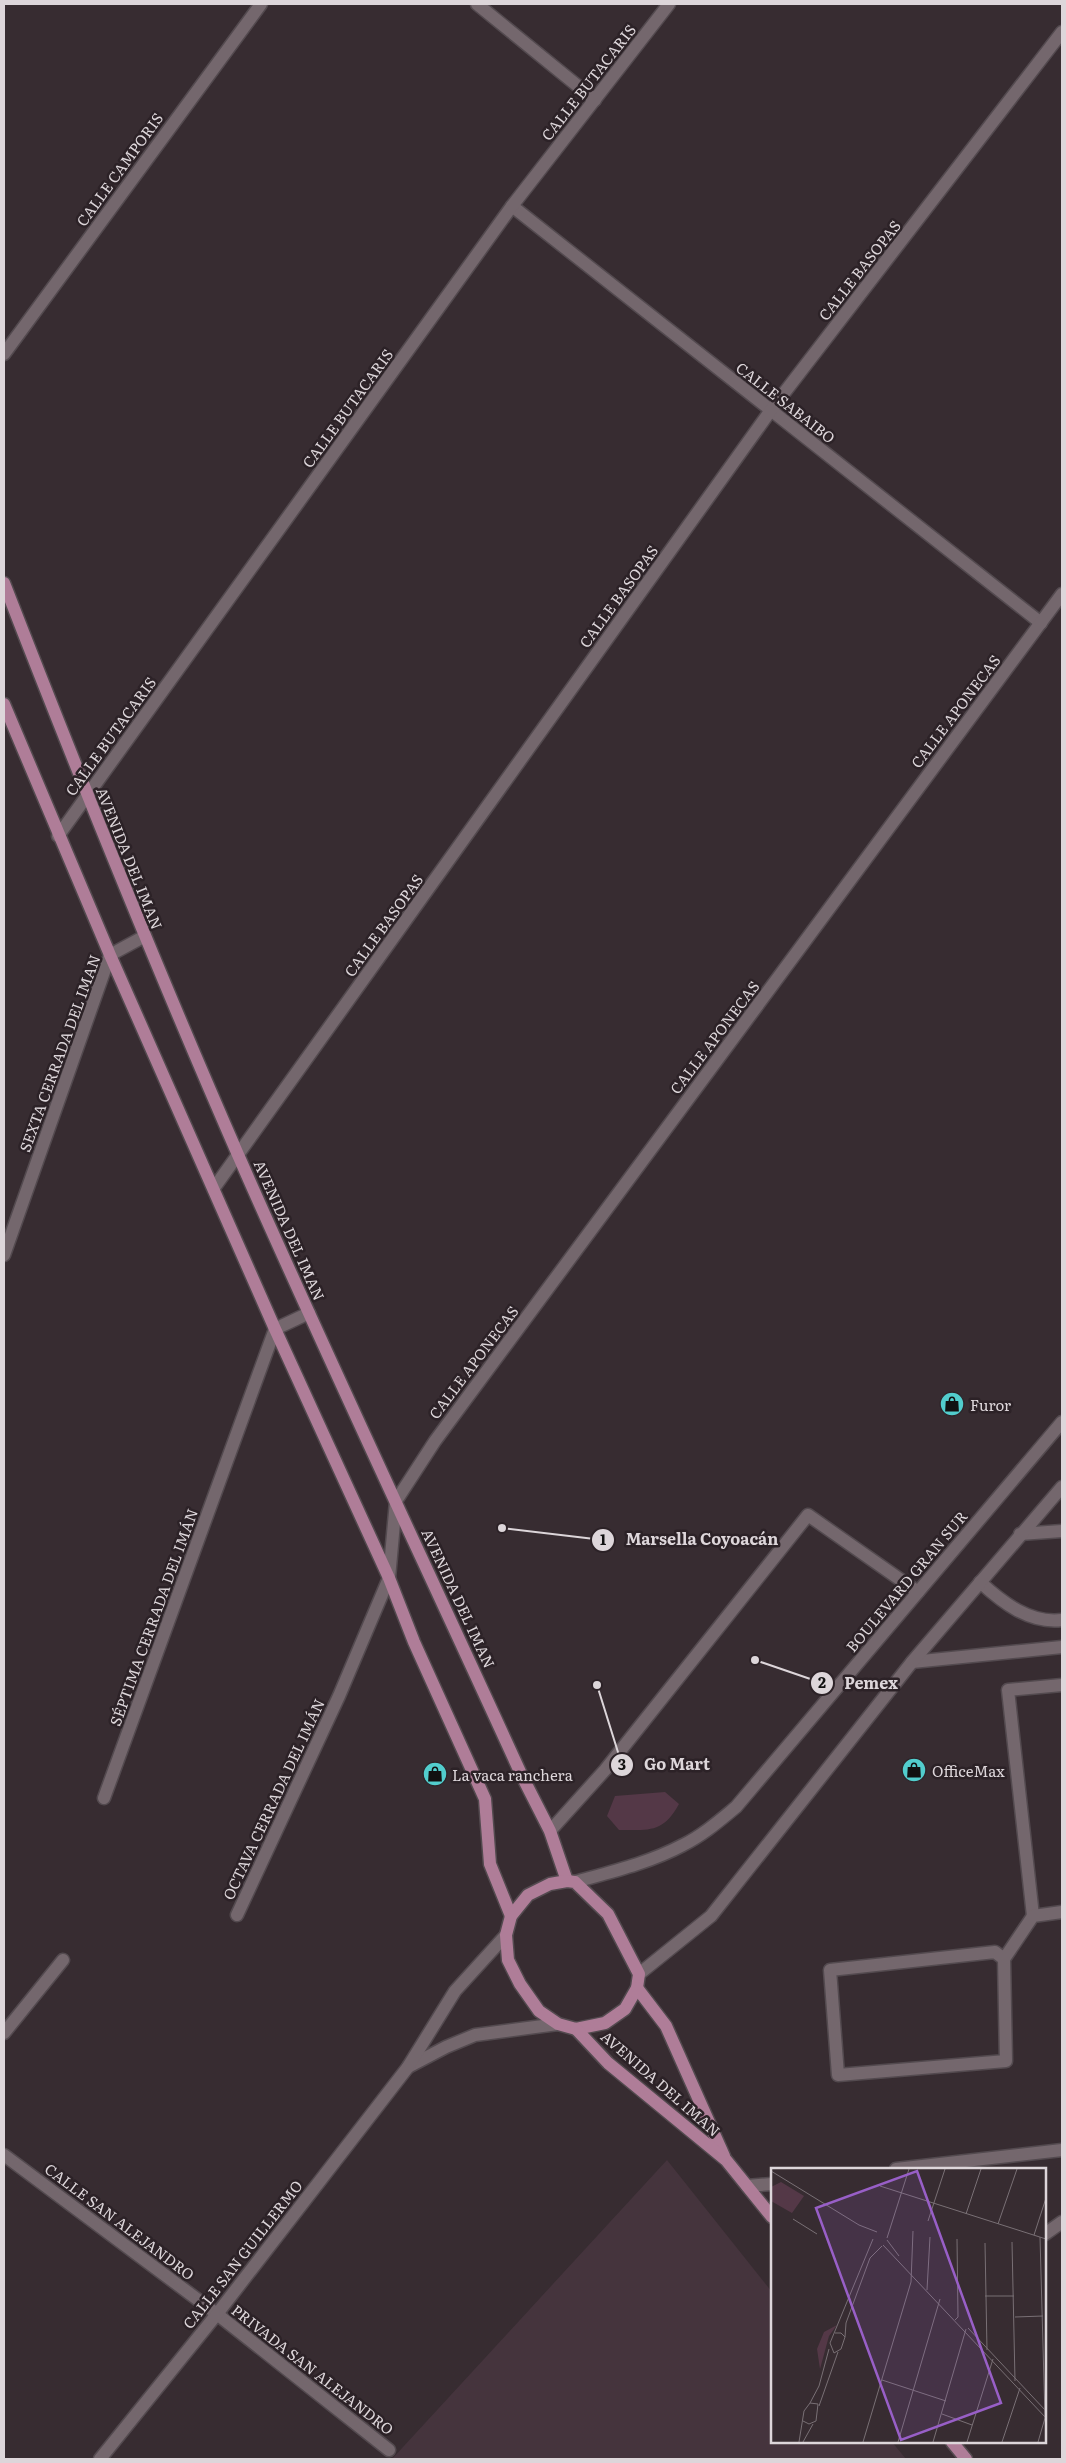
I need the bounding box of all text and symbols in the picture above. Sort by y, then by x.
street label: CALLE BUTACARIS [535,19,641,145]
street label: CALLE CAMPORIS [70,107,168,231]
street label: CALLE BASOPAS [812,215,906,325]
street label: CALLE BUTACARIS [296,344,398,472]
street label: CALLE SABAIBO [731,356,841,448]
street label: CALLE BASOPAS [573,540,663,652]
street label: CALLE APONECAS [905,650,1005,772]
street label: CALLE BUTACARIS [59,672,161,800]
street label: AVENIDA DEL IMAN [91,783,169,933]
street label: CALLE BASOPAS [338,869,428,981]
street label: SEXTA CERRADA DEL IMAN [13,951,105,1155]
street label: CALLE APONECAS [664,976,764,1098]
street label: AVENIDA DEL IMAN [249,1156,331,1304]
street label: CALLE APONECAS [423,1301,523,1423]
shop icon: Furor [939,1391,965,1417]
place label: Furor [970,1393,1011,1416]
street label: SÉPTIMA CERRADA DEL IMÁN [103,1505,203,1729]
street label: BOULEVARD GRAN SUR [840,1505,972,1657]
street label: AVENIDA DEL IMAN [417,1524,501,1672]
callout: Marsella Coyoacán [591,1524,789,1555]
text: Marsella Coyoacán [626,1526,778,1550]
text: 1 [600,1527,606,1550]
callout: Pemex [810,1668,908,1699]
text: 2 [818,1670,826,1693]
text: Pemex [844,1670,898,1694]
street label: OCTAVA CERRADA DEL IMÁN [216,1695,330,1903]
callout: Go Mart [609,1749,720,1780]
text: Go Mart [644,1751,710,1775]
text: 3 [618,1752,626,1775]
shop icon: OfficeMax [901,1757,927,1783]
place label: OfficeMax [932,1759,1005,1782]
shop icon: La vaca ranchera [422,1761,448,1787]
place label: La vaca ranchera [452,1763,574,1786]
street label: AVENIDA DEL IMAN [596,2025,726,2141]
street label: CALLE SAN ALEJANDRO [40,2157,200,2285]
inset map [771,2168,1046,2443]
street label: CALLE SAN GUILLERMO [176,2175,308,2333]
street label: PRIVADA SAN ALEJANDRO [227,2298,399,2440]

